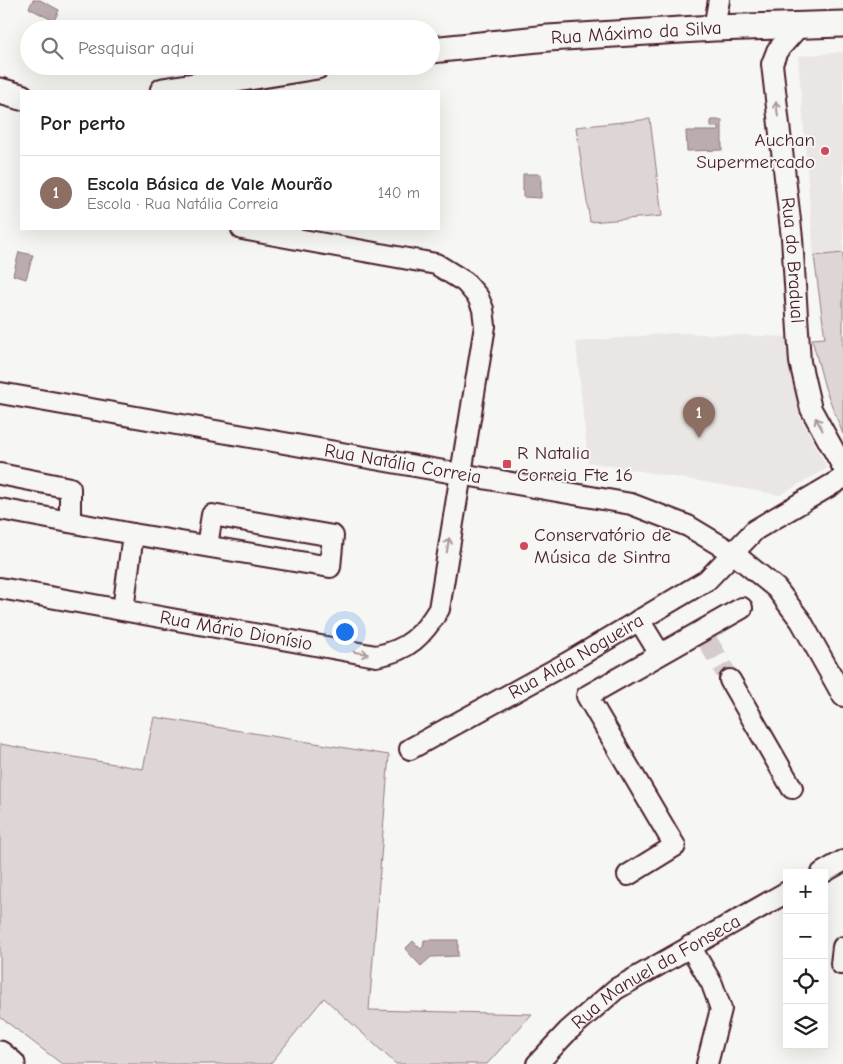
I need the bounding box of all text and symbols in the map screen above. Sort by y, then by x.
street label: Rua Máximo da Silva [550,17,722,49]
search box [20,20,440,75]
icon: search [38,34,66,62]
text: Pesquisar aqui [78,37,194,59]
one-way arrow [772,101,782,117]
text: Por perto [40,111,125,135]
place label: Auchan Supermercado [696,129,815,173]
marker: Auchan Supermercado [819,145,831,157]
text: Escola Básica de Vale Mourão [87,173,333,195]
text: 1 [53,184,59,202]
text: 140 m [378,184,420,202]
text: Escola · Rua Natália Correia [87,195,279,213]
street label: Rua do Bradual [776,196,808,324]
pin: 1 [683,397,715,438]
one-way arrow [814,417,824,432]
street label: Rua Natália Correia [323,439,483,488]
place label: R Natalia Correia Fte 16 [517,442,633,486]
marker: R Natalia Correia Fte 16 [501,458,513,470]
place label: Conservatório de Música de Sintra [534,524,671,568]
one-way arrow [444,537,454,553]
marker: Conservatório de Música de Sintra [518,540,530,552]
street label: Rua Mário Dionísio [158,606,314,655]
street label: Rua Alda Nogueira [505,609,647,704]
your location [332,619,358,645]
one-way arrow [352,649,368,659]
map controls [783,869,828,1049]
button: + [783,869,828,914]
street label: Rua Manuel da Fonseca [567,910,744,1034]
button: − [783,914,828,959]
button: locate [783,959,828,1004]
button: layers [783,1004,828,1049]

